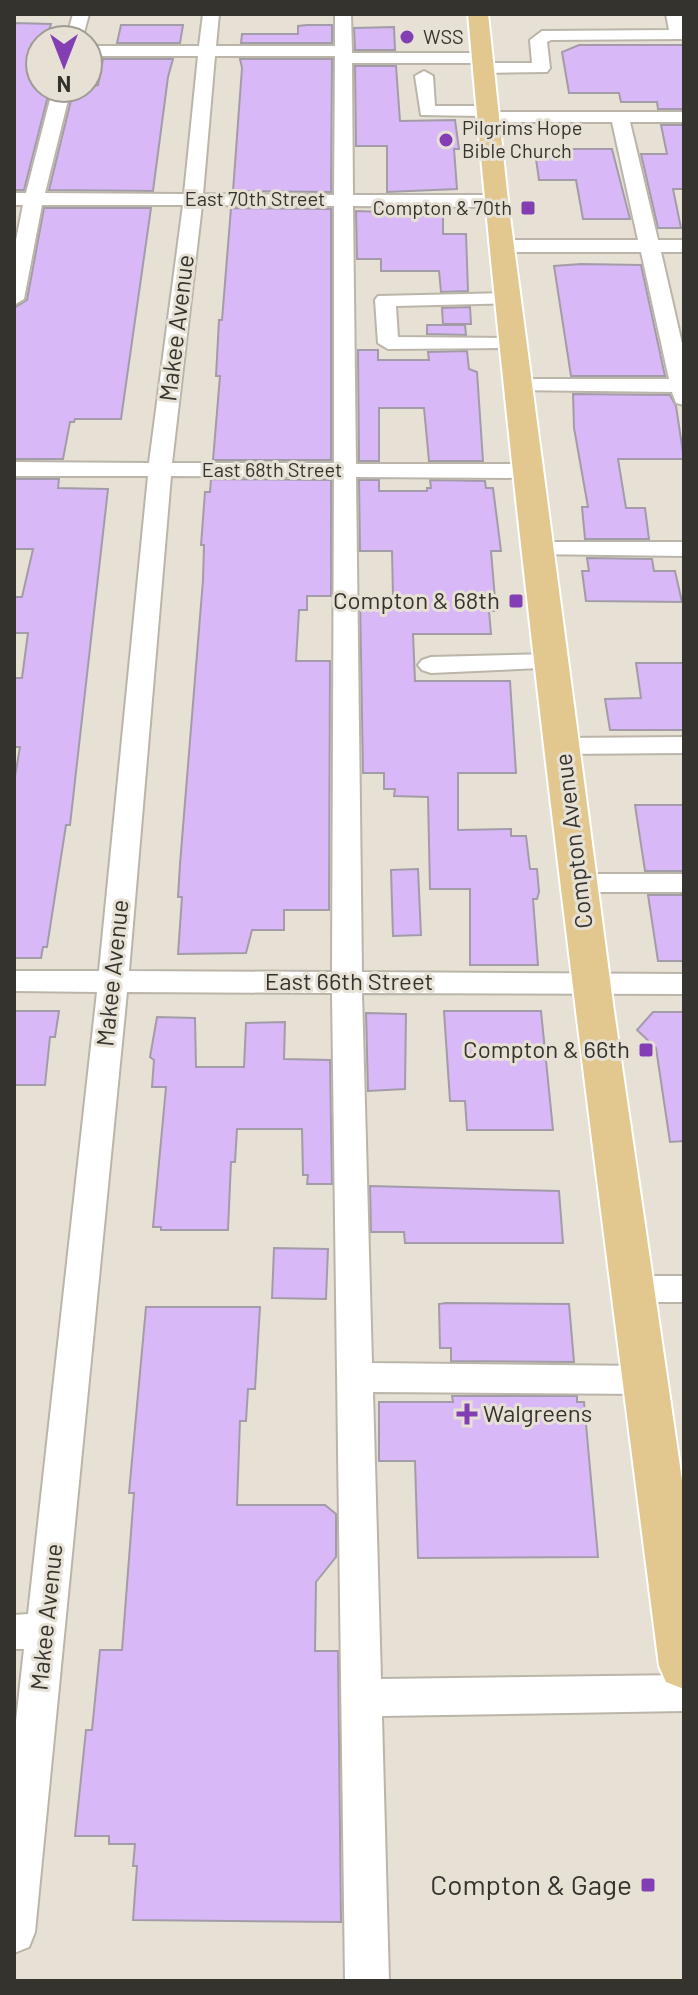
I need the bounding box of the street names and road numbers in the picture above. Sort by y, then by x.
street label: East 70th Street [185,186,325,210]
street label: Makee Avenue [152,253,199,403]
street label: East 68th Street [202,457,342,481]
street label: Compton Avenue [547,752,598,930]
street label: Makee Avenue [89,898,134,1048]
street label: East 66th Street [265,966,433,995]
street label: Makee Avenue [23,1542,68,1692]

